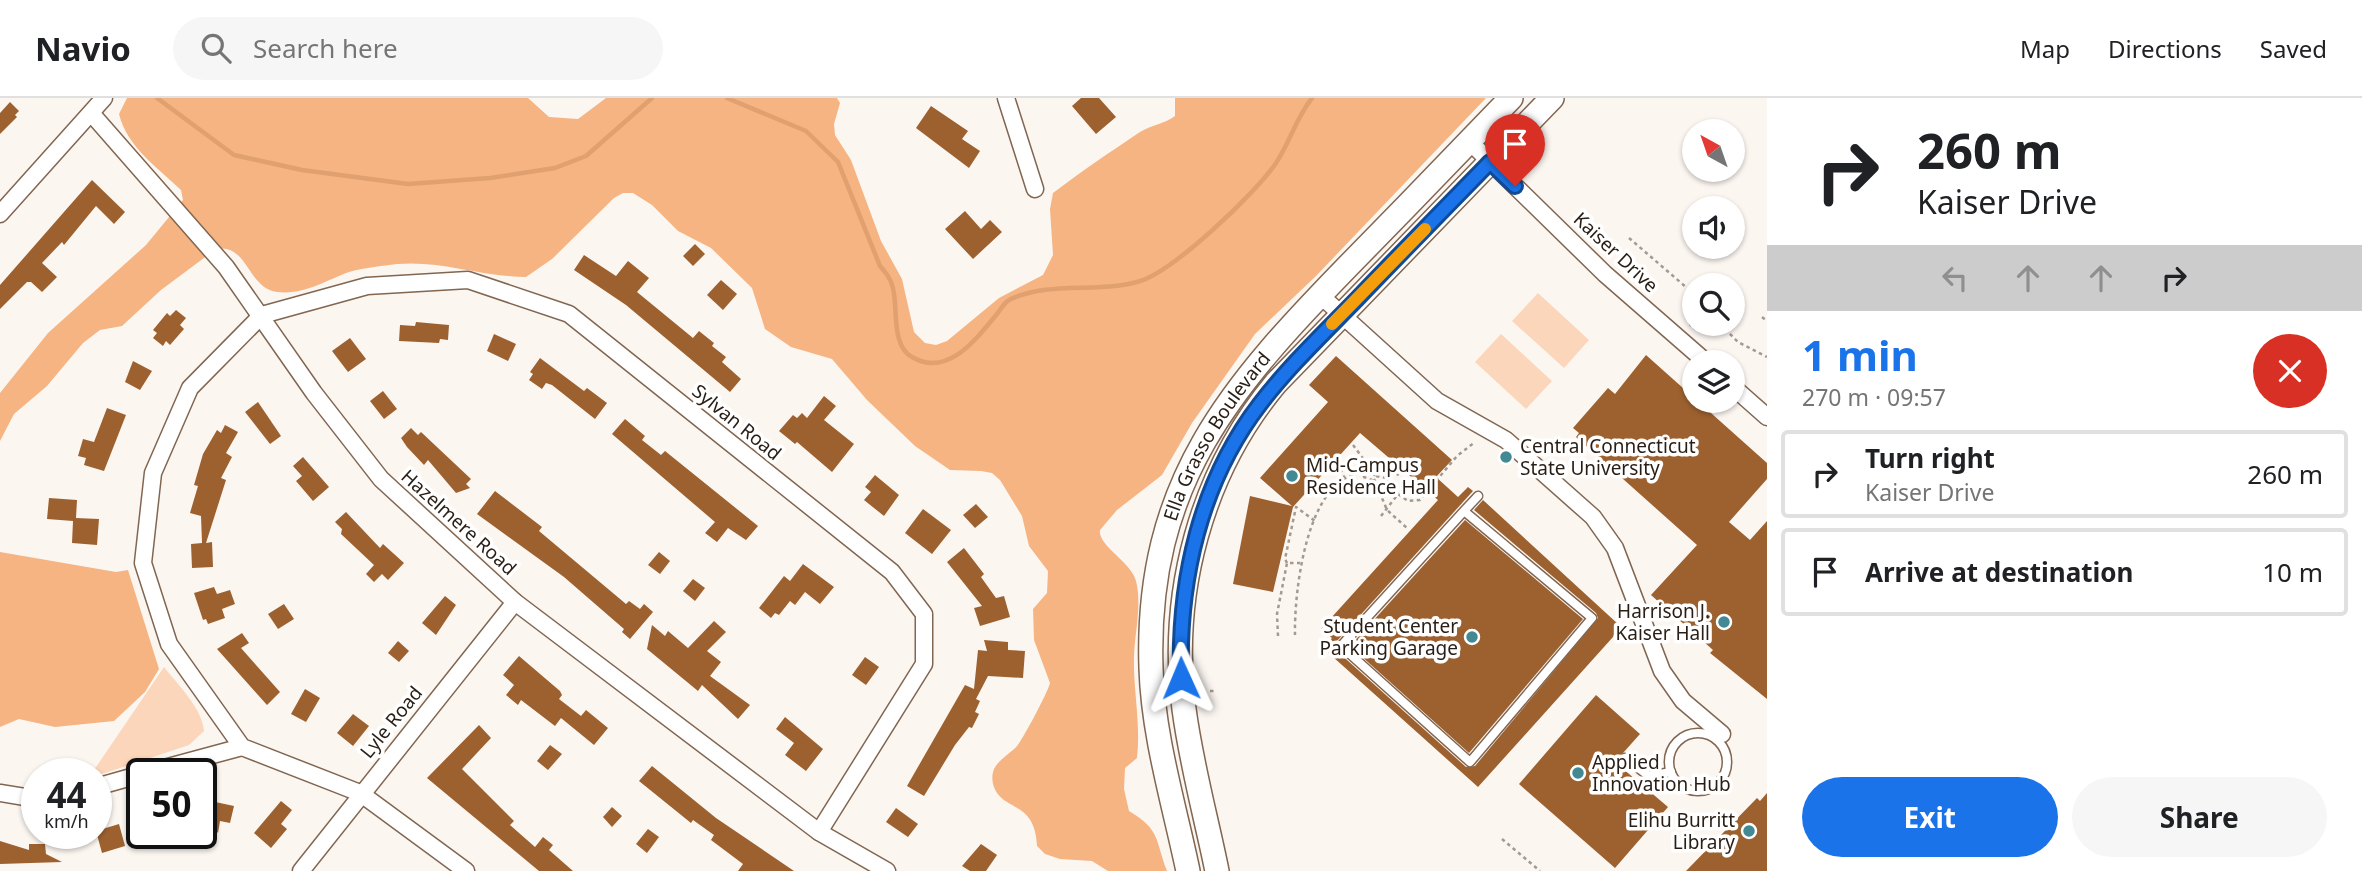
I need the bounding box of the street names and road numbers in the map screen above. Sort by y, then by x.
street label: Kaiser Drive [1568,206,1664,298]
street label: Ella Grasso Boulevard [1157,346,1276,524]
street label: Sylvan Road [687,378,787,466]
street label: Hazelmere Road [396,463,522,581]
street label: Lyle Road [354,680,428,764]

